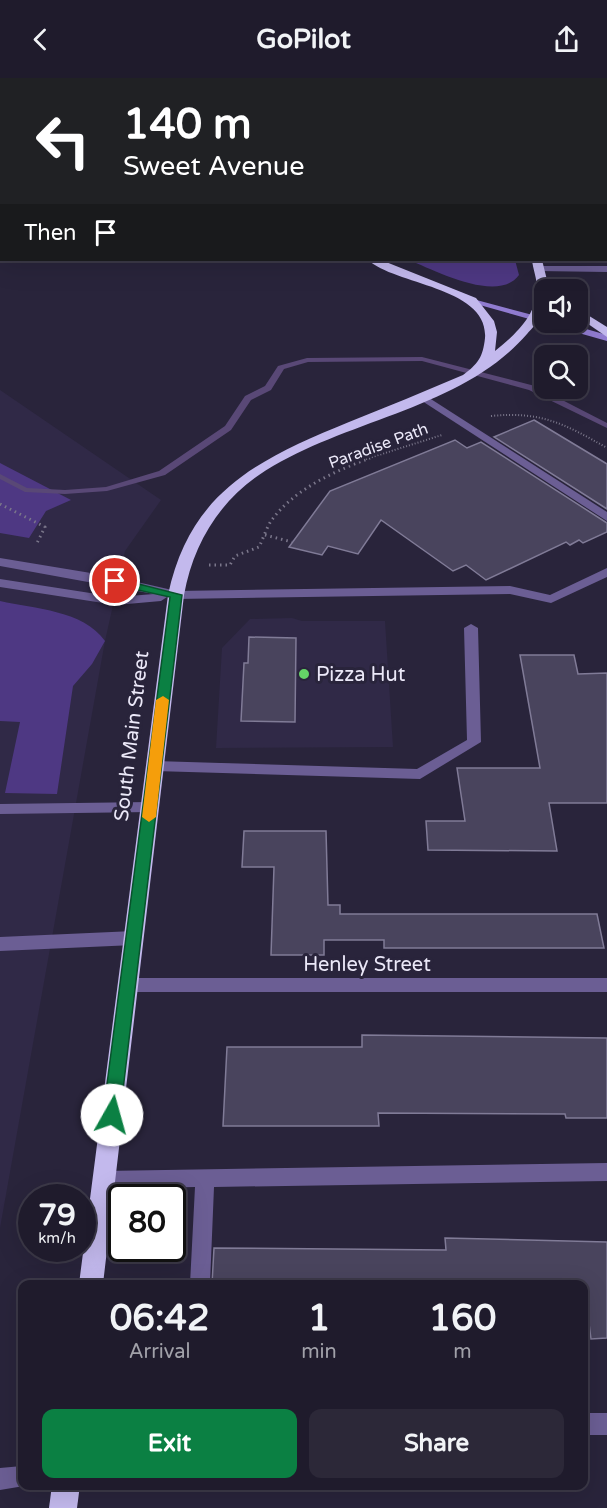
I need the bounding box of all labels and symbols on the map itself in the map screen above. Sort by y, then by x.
street label: Paradise Path [326,419,431,473]
pin [89,555,140,606]
street label: South Main Street [110,649,154,823]
place label: Pizza Hut [316,663,406,687]
marker: Pizza Hut [297,667,311,681]
street label: Henley Street [303,953,431,977]
position arrow [80,1083,144,1147]
speed limit sign: 80 [108,1184,186,1262]

